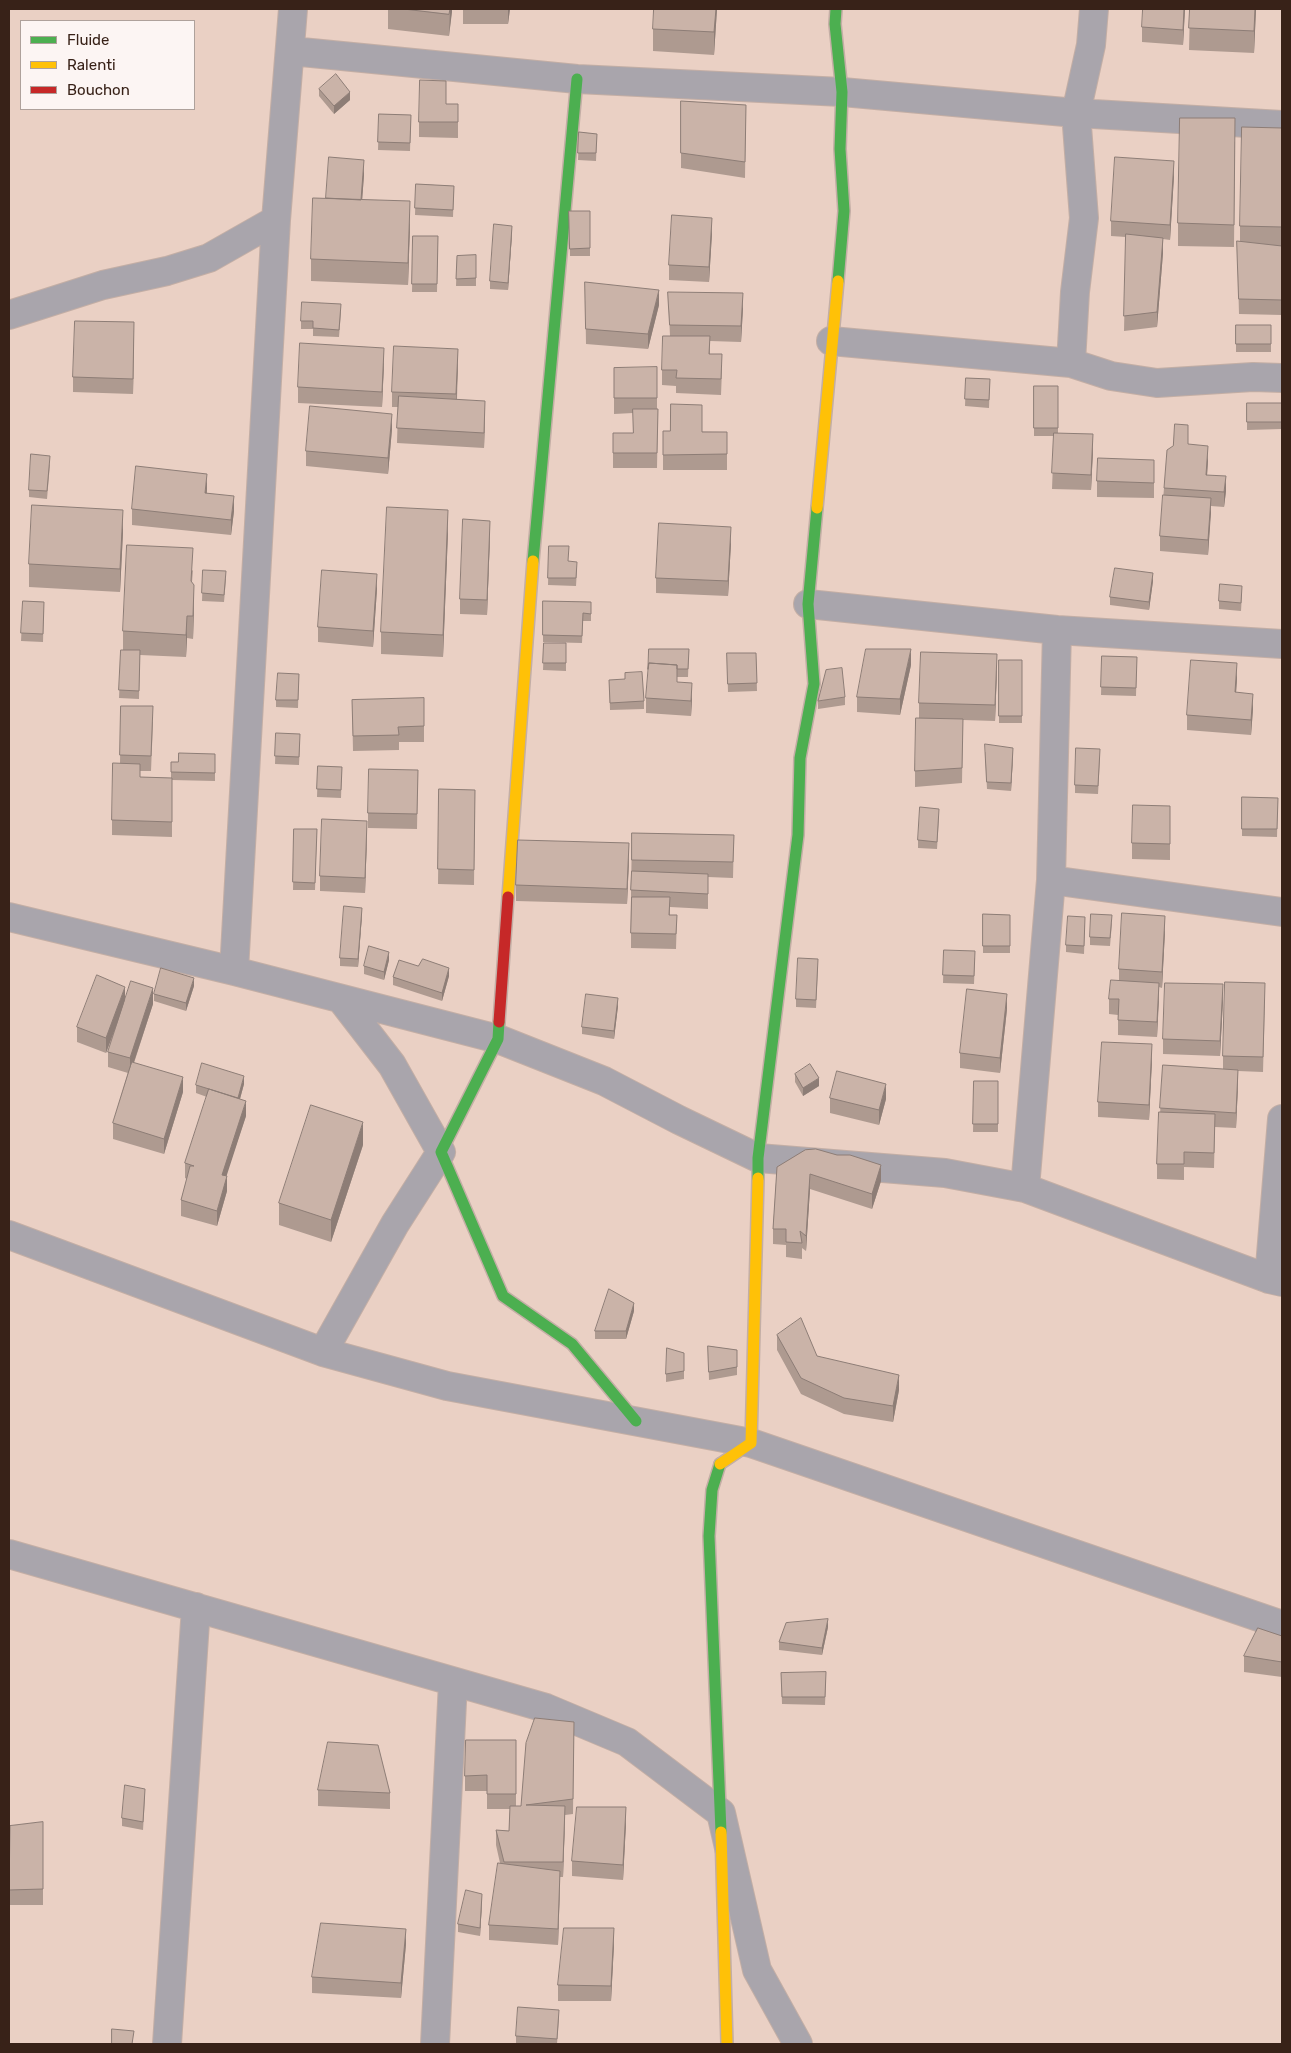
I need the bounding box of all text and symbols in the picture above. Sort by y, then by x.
legend [20,20,195,110]
text: Fluide [67,31,109,49]
text: Ralenti [67,56,116,74]
text: Bouchon [67,81,130,99]

